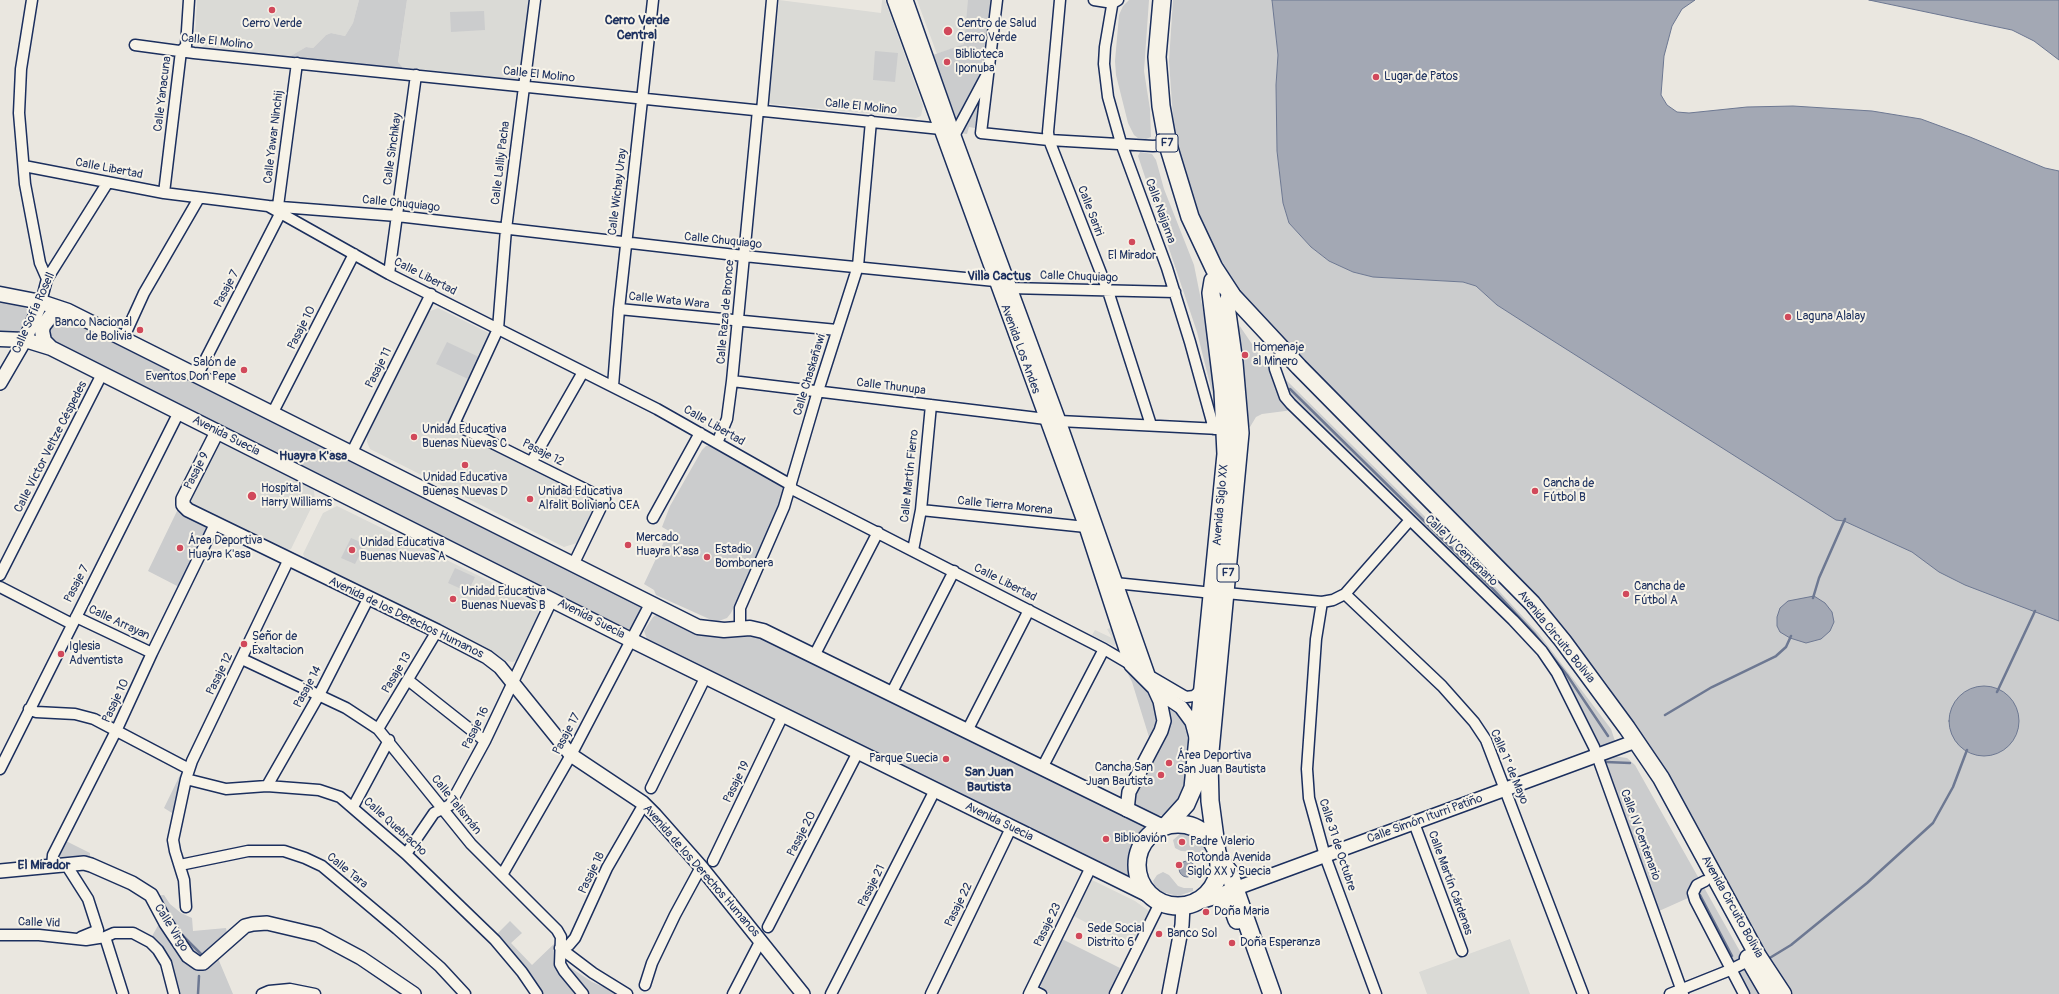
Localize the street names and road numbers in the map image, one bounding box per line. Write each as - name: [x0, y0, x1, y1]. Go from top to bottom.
- street label: Calle El Molino: [180, 31, 254, 53]
- street label: Calle Yanacuna: [151, 56, 175, 132]
- street label: Calle El Molino: [502, 64, 576, 86]
- street label: Calle Yawar Ninchij: [261, 90, 287, 184]
- street label: Calle El Molino: [824, 96, 898, 118]
- street label: Calle Sinchikay: [381, 112, 405, 186]
- street label: Calle Lalliy Pacha: [489, 120, 513, 206]
- road number: F7: [1156, 134, 1178, 152]
- street label: Calle Wichay Uray: [606, 148, 630, 236]
- street label: Calle Libertad: [74, 155, 144, 183]
- street label: Calle Naijama: [1142, 177, 1178, 245]
- street label: Calle Sariri: [1074, 184, 1106, 238]
- street label: Calle Chuquiago: [361, 193, 441, 215]
- street label: Calle Chuquiago: [683, 230, 763, 252]
- street label: Calle Libertad: [391, 255, 459, 299]
- street label: Calle Raza de Bronce: [714, 259, 738, 365]
- street label: Pasaje 7: [211, 268, 243, 310]
- street label: Calle Chuquiago: [1040, 268, 1118, 286]
- street label: Calle Sofía Rosell: [10, 270, 58, 356]
- street label: Calle Wata Wara: [628, 290, 710, 312]
- street label: Avenida Los Andes: [997, 302, 1043, 396]
- street label: Pasaje 10: [285, 304, 319, 352]
- street label: Calle Chaskañawi: [791, 332, 829, 418]
- street label: Pasaje 11: [363, 345, 395, 391]
- street label: Calle Thunupa: [856, 376, 926, 398]
- street label: Calle Víctor Veltze Céspedes: [12, 379, 90, 515]
- street label: Calle Libertad: [681, 403, 747, 449]
- street label: Avenida Suecia: [190, 413, 262, 459]
- street label: Calle Martín Fierro: [898, 429, 922, 523]
- street label: Pasaje 12: [520, 436, 566, 470]
- street label: Pasaje 9: [181, 450, 213, 492]
- street label: Avenida Siglo XX: [1210, 464, 1232, 546]
- street label: Calle Tierra Morena: [957, 494, 1053, 518]
- street label: Calle IV Centenario: [1422, 513, 1500, 589]
- street label: Calle Libertad: [971, 561, 1039, 605]
- street label: Pasaje 7: [61, 563, 93, 605]
- road number: F7: [1217, 564, 1239, 582]
- street label: Avenida de los Derechos Humanos: [326, 574, 486, 662]
- street label: Avenida Circuito Bolivia: [1514, 588, 1598, 686]
- street label: Avenida Suecia: [555, 596, 627, 642]
- street label: Calle Arrayan: [86, 602, 152, 644]
- street label: Pasaje 12: [204, 650, 236, 698]
- street label: Pasaje 13: [379, 650, 415, 696]
- street label: Pasaje 14: [291, 663, 325, 711]
- street label: Pasaje 10: [100, 677, 132, 725]
- street label: Pasaje 16: [460, 704, 492, 752]
- street label: Pasaje 17: [550, 711, 584, 757]
- street label: Calle 1° de Mayo: [1487, 727, 1531, 807]
- street label: Pasaje 19: [721, 759, 753, 805]
- street label: Calle Talismán: [428, 772, 484, 838]
- street label: Calle IV Centenario: [1617, 787, 1663, 883]
- street label: Calle Simón Iturri Patiño: [1365, 791, 1485, 847]
- street label: Calle Quebracho: [360, 795, 430, 859]
- street label: Calle 31 de Octubre: [1315, 797, 1359, 893]
- street label: Avenida Suecia: [963, 799, 1035, 845]
- street label: Avenida de los Derechos Humanos: [640, 802, 762, 940]
- street label: Pasaje 20: [784, 809, 820, 859]
- street label: Calle Martín Cárdenas: [1424, 829, 1476, 937]
- street label: Calle Tara: [324, 850, 370, 892]
- street label: Pasaje 18: [576, 850, 608, 896]
- street label: Avenida Circuito Bolivia: [1698, 853, 1766, 961]
- street label: Pasaje 21: [855, 863, 889, 909]
- street label: Pasaje 22: [942, 881, 976, 929]
- street label: Pasaje 23: [1031, 901, 1065, 949]
- street label: Calle Virgo: [151, 902, 191, 954]
- street label: Calle Vid: [18, 915, 60, 931]

